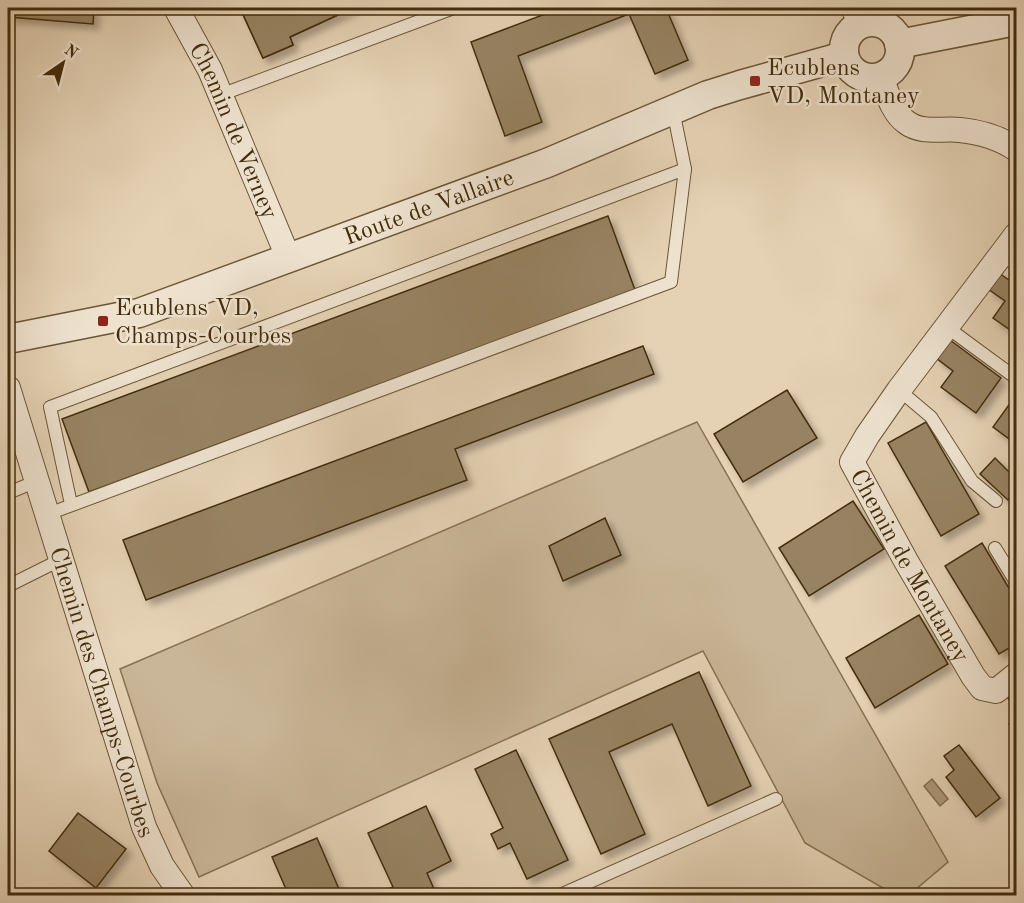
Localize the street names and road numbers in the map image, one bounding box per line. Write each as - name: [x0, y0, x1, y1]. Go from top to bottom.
- street label: Chemin de Verney: [184, 39, 281, 223]
- street label: Route de Vallaire: [341, 166, 517, 251]
- street label: Chemin de Montaney: [844, 466, 973, 668]
- street label: Chemin des Champs-Courbes: [44, 544, 157, 842]

